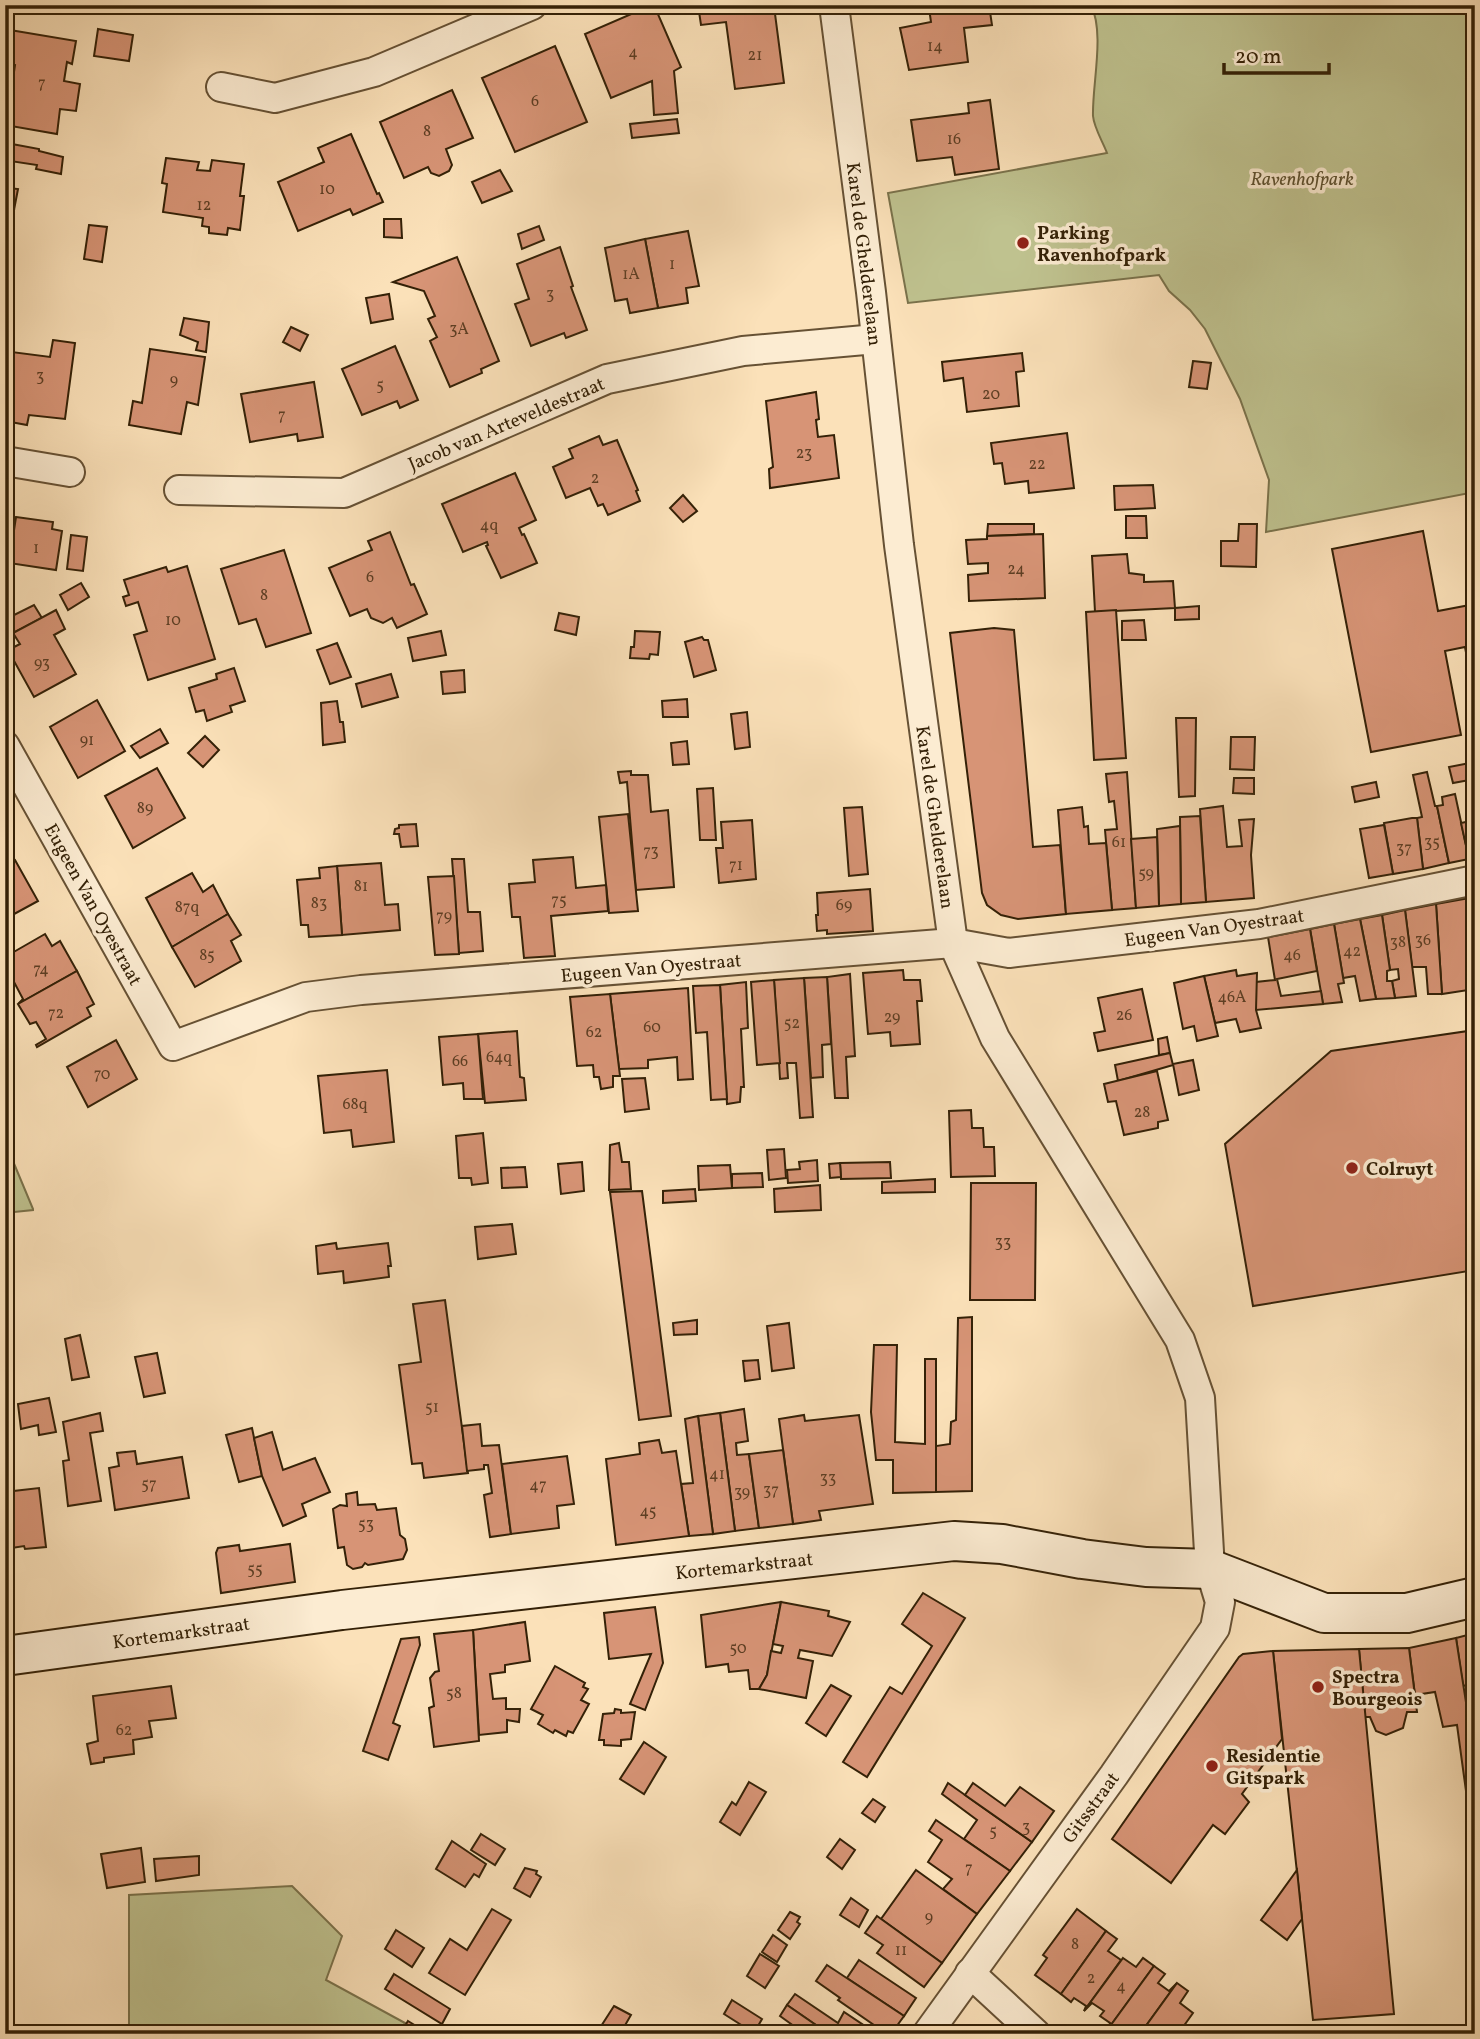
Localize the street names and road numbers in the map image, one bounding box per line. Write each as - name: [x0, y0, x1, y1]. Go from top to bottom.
- street label: Karel de Ghelderelaan: [839, 161, 887, 348]
- street label: Jacob van Arteveldestraat: [404, 371, 609, 478]
- street label: Karel de Ghelderelaan: [908, 724, 960, 911]
- street label: Eugeen Van Oyestraat: [37, 819, 148, 991]
- street label: Eugeen Van Oyestraat: [1123, 903, 1306, 954]
- street label: Eugeen Van Oyestraat: [560, 948, 743, 990]
- street label: Kortemarkstraat: [674, 1547, 815, 1587]
- street label: Kortemarkstraat: [111, 1611, 252, 1656]
- street label: Gitsstraat: [1057, 1767, 1127, 1849]

